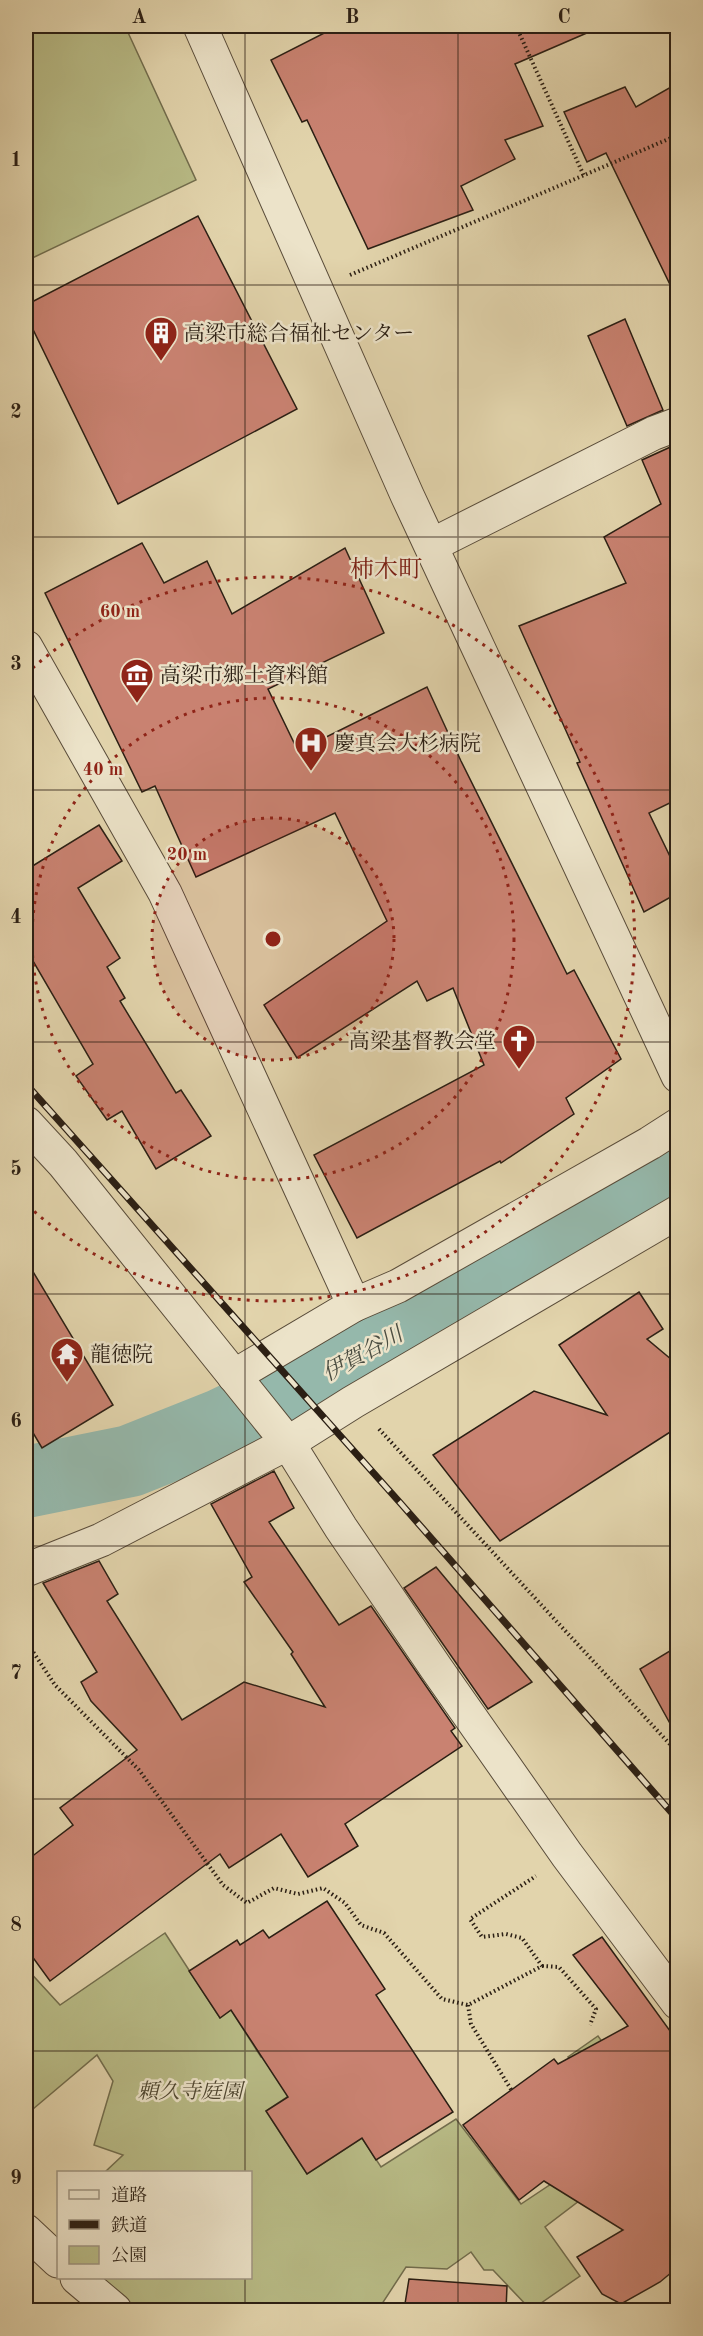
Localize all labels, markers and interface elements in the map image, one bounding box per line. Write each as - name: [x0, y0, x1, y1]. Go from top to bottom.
- text: A: [131, 8, 147, 28]
- text: B: [345, 8, 359, 28]
- text: C: [557, 8, 571, 28]
- text: 1: [10, 151, 22, 171]
- building icon: 高梁市総合福祉センター: [143, 315, 179, 362]
- place label: 高梁市総合福祉センター: [184, 322, 414, 345]
- text: 2: [10, 403, 22, 423]
- district label: 柿木町: [350, 556, 422, 583]
- text: 60 m: [100, 603, 140, 621]
- text: 3: [10, 655, 22, 675]
- museum icon: 高梁市郷土資料館: [119, 657, 155, 704]
- place label: 高梁市郷土資料館: [160, 664, 328, 687]
- hospital icon: 慶真会大杉病院: [293, 725, 329, 772]
- place label: 慶真会大杉病院: [334, 732, 481, 755]
- text: 40 m: [83, 761, 123, 779]
- text: 20 m: [167, 846, 207, 864]
- text: 4: [10, 908, 22, 928]
- centre of rings: [263, 929, 283, 949]
- church icon: 高梁基督教会堂: [501, 1023, 537, 1070]
- place label: 高梁基督教会堂: [349, 1030, 496, 1053]
- text: 5: [10, 1159, 22, 1180]
- water label: 伊賀谷川: [318, 1321, 409, 1386]
- temple icon: 龍徳院: [49, 1336, 85, 1383]
- place label: 龍徳院: [90, 1343, 153, 1366]
- text: 6: [10, 1412, 22, 1432]
- text: 7: [10, 1664, 22, 1684]
- text: 8: [10, 1916, 22, 1936]
- park label: 頼久寺庭園: [138, 2080, 245, 2103]
- text: 9: [10, 2169, 22, 2189]
- legend: [57, 2171, 252, 2279]
- text: 道路: [111, 2185, 147, 2205]
- text: 鉄道: [111, 2215, 147, 2235]
- text: 公園: [111, 2246, 147, 2265]

